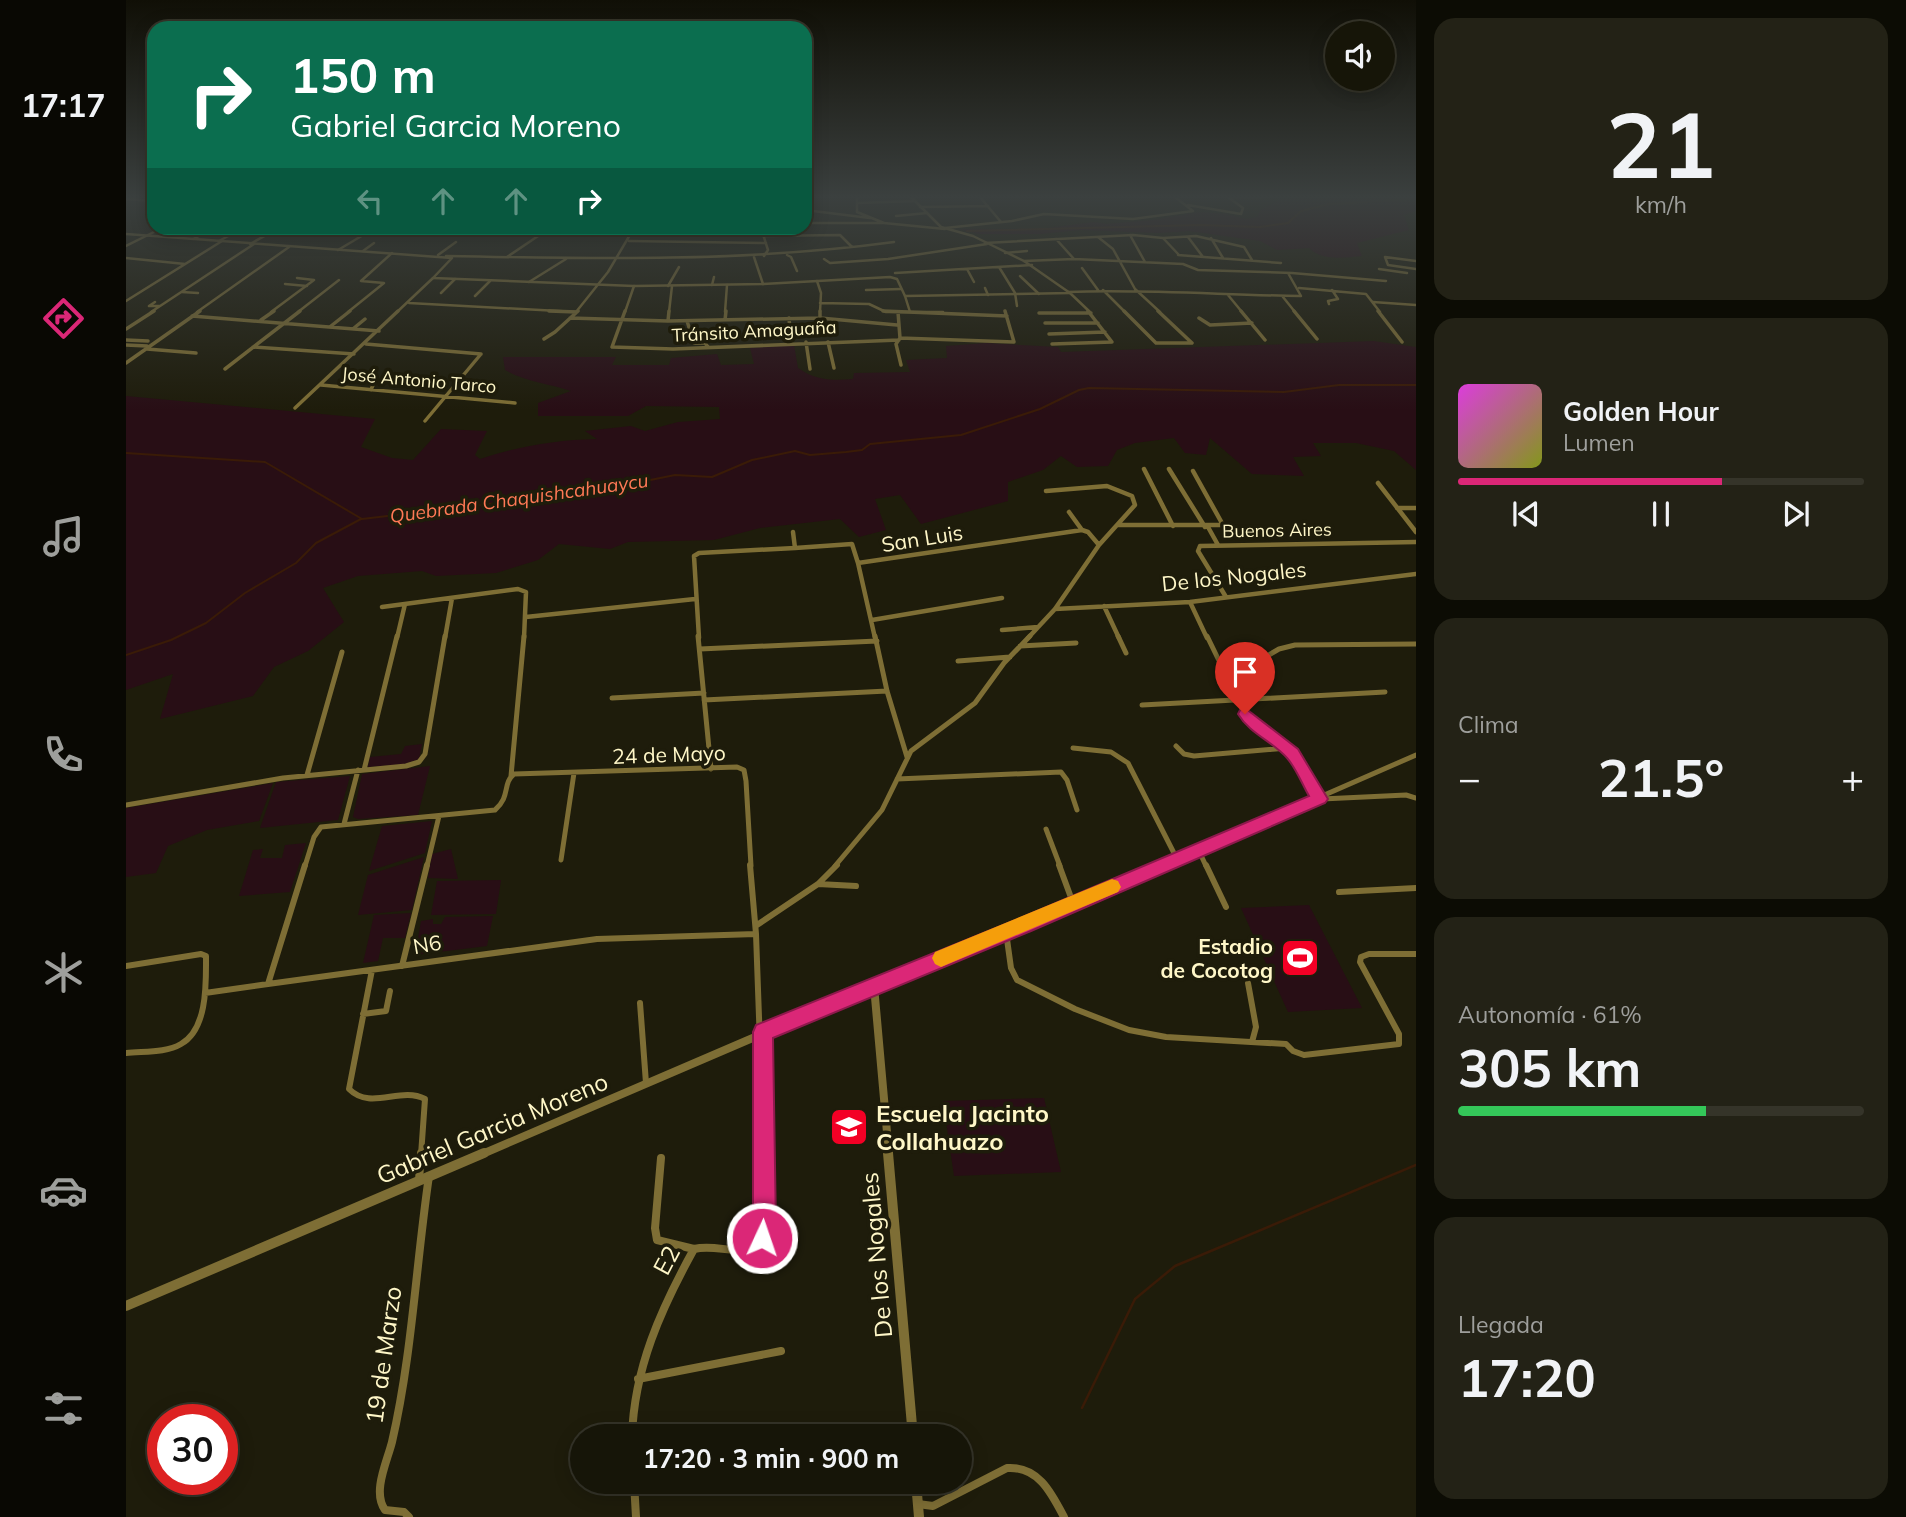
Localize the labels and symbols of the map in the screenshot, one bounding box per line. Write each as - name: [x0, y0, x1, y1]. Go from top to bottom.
- street label: Tránsito Amaguaña: [671, 315, 837, 347]
- street label: José Antonio Tarco: [341, 362, 497, 398]
- water label: Quebrada Chaquishcahuaycu: [388, 468, 650, 528]
- street label: Buenos Aires: [1222, 518, 1332, 542]
- street label: San Luis: [879, 519, 965, 557]
- street label: De los Nogales: [1160, 555, 1308, 597]
- pin: [1215, 642, 1275, 714]
- street label: 24 de Mayo: [612, 739, 726, 769]
- street label: N6: [411, 929, 443, 959]
- place label: Estadio de Cocotog: [1161, 933, 1273, 983]
- sports icon: Estadio de Cocotog: [1279, 937, 1321, 979]
- street label: Gabriel Garcia Moreno: [372, 1066, 612, 1190]
- place label: Escuela Jacinto Collahuazo: [876, 1098, 1049, 1156]
- school or university icon: Escuela Jacinto Collahuazo: [828, 1106, 870, 1148]
- street label: De los Nogales: [854, 1171, 898, 1339]
- position arrow: [725, 1201, 799, 1275]
- street label: E2: [646, 1240, 686, 1280]
- street label: 19 de Marzo: [359, 1284, 407, 1426]
- speed limit sign: 30: [147, 1404, 238, 1495]

